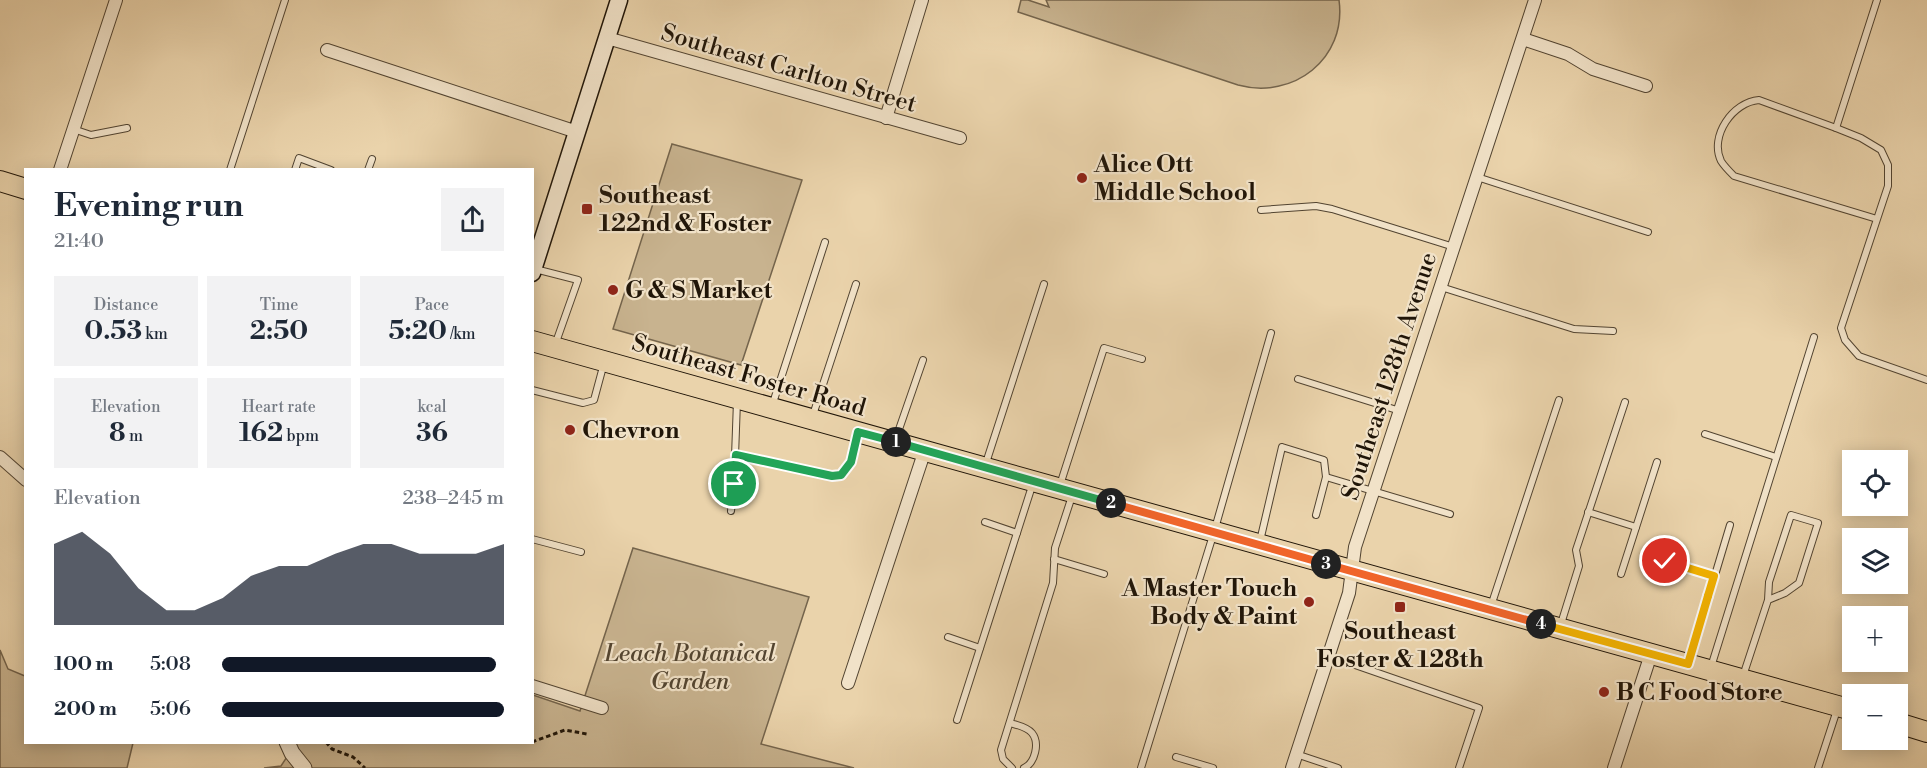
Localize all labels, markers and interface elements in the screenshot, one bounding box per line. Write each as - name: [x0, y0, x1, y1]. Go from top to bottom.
- street label: Southeast Carlton Street: [658, 18, 920, 120]
- place label: Alice Ott Middle School: [1093, 150, 1256, 208]
- marker: Alice Ott Middle School: [1075, 171, 1089, 185]
- place label: Southeast 122nd & Foster: [599, 181, 772, 239]
- text: Evening run: [54, 186, 243, 227]
- button: share: [441, 188, 504, 251]
- marker: Southeast 122nd & Foster: [580, 202, 594, 216]
- text: 21:40: [54, 229, 104, 254]
- street label: Southeast 128th Avenue: [1336, 249, 1444, 504]
- place label: G & S Market: [625, 276, 772, 306]
- marker: G & S Market: [606, 283, 620, 297]
- text: Distance: [94, 295, 158, 315]
- text: Time: [260, 295, 298, 315]
- text: Pace: [415, 295, 449, 315]
- text: 0.53: [84, 315, 142, 347]
- text: 2:50: [250, 315, 308, 347]
- text: 5:20: [388, 315, 447, 347]
- text: km: [142, 324, 168, 344]
- text: /km: [447, 324, 476, 344]
- street label: Southeast Foster Road: [628, 328, 870, 424]
- text: Elevation: [91, 397, 161, 417]
- text: Heart rate: [242, 397, 316, 417]
- text: kcal: [417, 397, 447, 417]
- place label: Chevron: [582, 416, 680, 446]
- text: 8: [109, 417, 126, 449]
- text: 162: [239, 417, 283, 449]
- text: 36: [416, 417, 448, 449]
- marker: Chevron: [563, 423, 577, 437]
- text: m: [126, 426, 143, 446]
- text: bpm: [283, 426, 319, 446]
- pin: 1: [881, 427, 911, 457]
- text: 1: [892, 432, 900, 452]
- map controls: [1842, 450, 1908, 750]
- button: locate: [1842, 450, 1908, 516]
- pin: [708, 458, 759, 509]
- icon: arrive: [717, 467, 750, 500]
- text: Elevation: [54, 486, 141, 511]
- text: 238–245 m: [402, 486, 504, 511]
- pin: 2: [1096, 488, 1126, 518]
- text: 2: [1106, 493, 1116, 513]
- button: layers: [1842, 528, 1908, 594]
- pin: [1639, 535, 1690, 586]
- icon: check: [1648, 544, 1681, 577]
- pin: 3: [1311, 549, 1341, 579]
- text: 3: [1321, 554, 1331, 574]
- place label: A Master Touch Body & Paint: [1121, 574, 1297, 632]
- marker: A Master Touch Body & Paint: [1302, 595, 1316, 609]
- marker: Southeast Foster & 128th: [1393, 600, 1407, 614]
- button: +: [1842, 606, 1908, 672]
- pin: 4: [1526, 609, 1556, 639]
- text: 4: [1536, 614, 1546, 634]
- place label: Southeast Foster & 128th: [1316, 617, 1484, 675]
- park label: Leach Botanical Garden: [604, 639, 776, 697]
- text: 100 m: [54, 652, 113, 677]
- text: 5:08: [150, 652, 191, 677]
- place label: B C Food Store: [1616, 678, 1783, 708]
- button: −: [1842, 684, 1908, 750]
- marker: B C Food Store: [1597, 685, 1611, 699]
- text: 200 m: [54, 697, 117, 722]
- text: 5:06: [150, 697, 191, 722]

